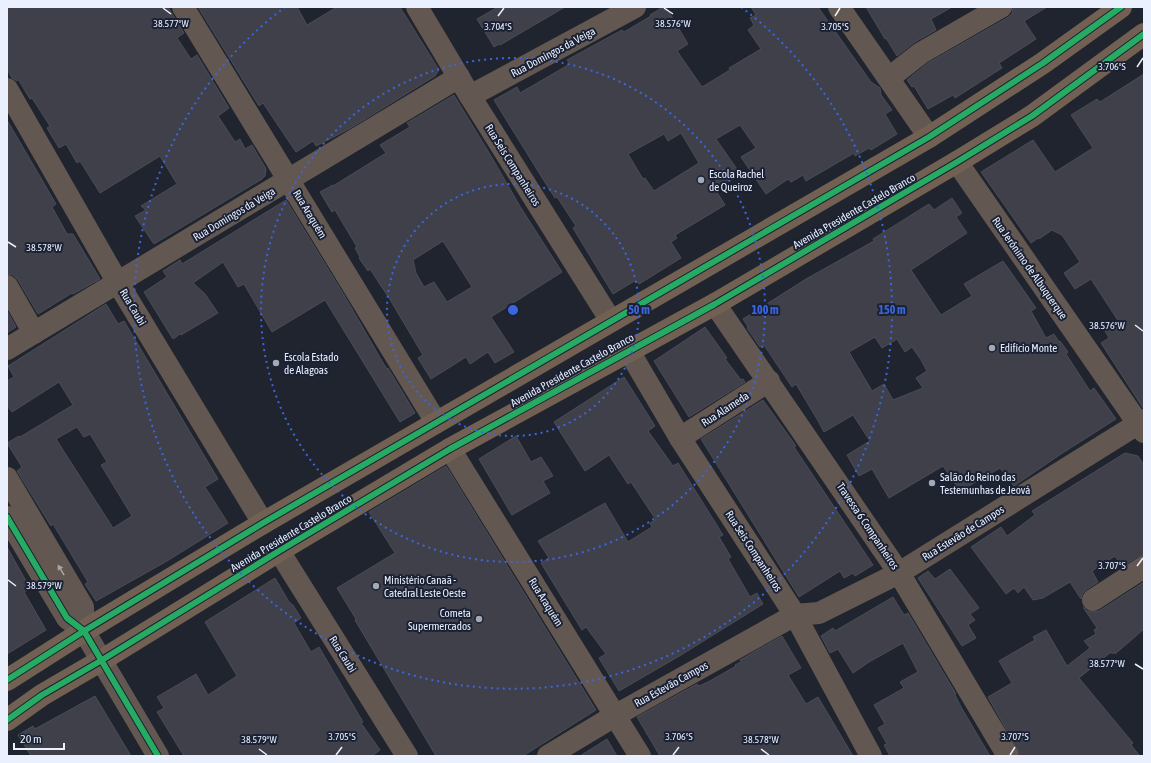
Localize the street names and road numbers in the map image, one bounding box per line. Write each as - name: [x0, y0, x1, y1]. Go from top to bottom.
- street label: Rua Domingos da Veiga: [509, 25, 597, 79]
- street label: Rua Seis Companheiros: [483, 122, 543, 208]
- street label: Avenida Presidente Castelo Branco: [791, 171, 917, 251]
- street label: Rua Domingos da Veiga: [191, 185, 277, 243]
- street label: Rua Araquém: [291, 188, 329, 240]
- street label: Rua Jerônimo de Albuquerque: [990, 215, 1070, 321]
- street label: Rua Caubi: [117, 287, 149, 327]
- street label: Avenida Presidente Castelo Branco: [508, 331, 636, 409]
- street label: Rua Alameda: [699, 389, 751, 429]
- street label: Travessa 6 Companheiros: [835, 481, 901, 572]
- street label: Avenida Presidente Castelo Branco: [228, 492, 354, 574]
- street label: Rua Estevão de Campos: [920, 503, 1006, 563]
- street label: Rua Seis Companheiros: [723, 508, 785, 594]
- street label: Rua Araquém: [526, 576, 566, 628]
- street label: Rua Caubi: [327, 634, 359, 674]
- street label: Rua Estevão Campos: [632, 659, 710, 709]

